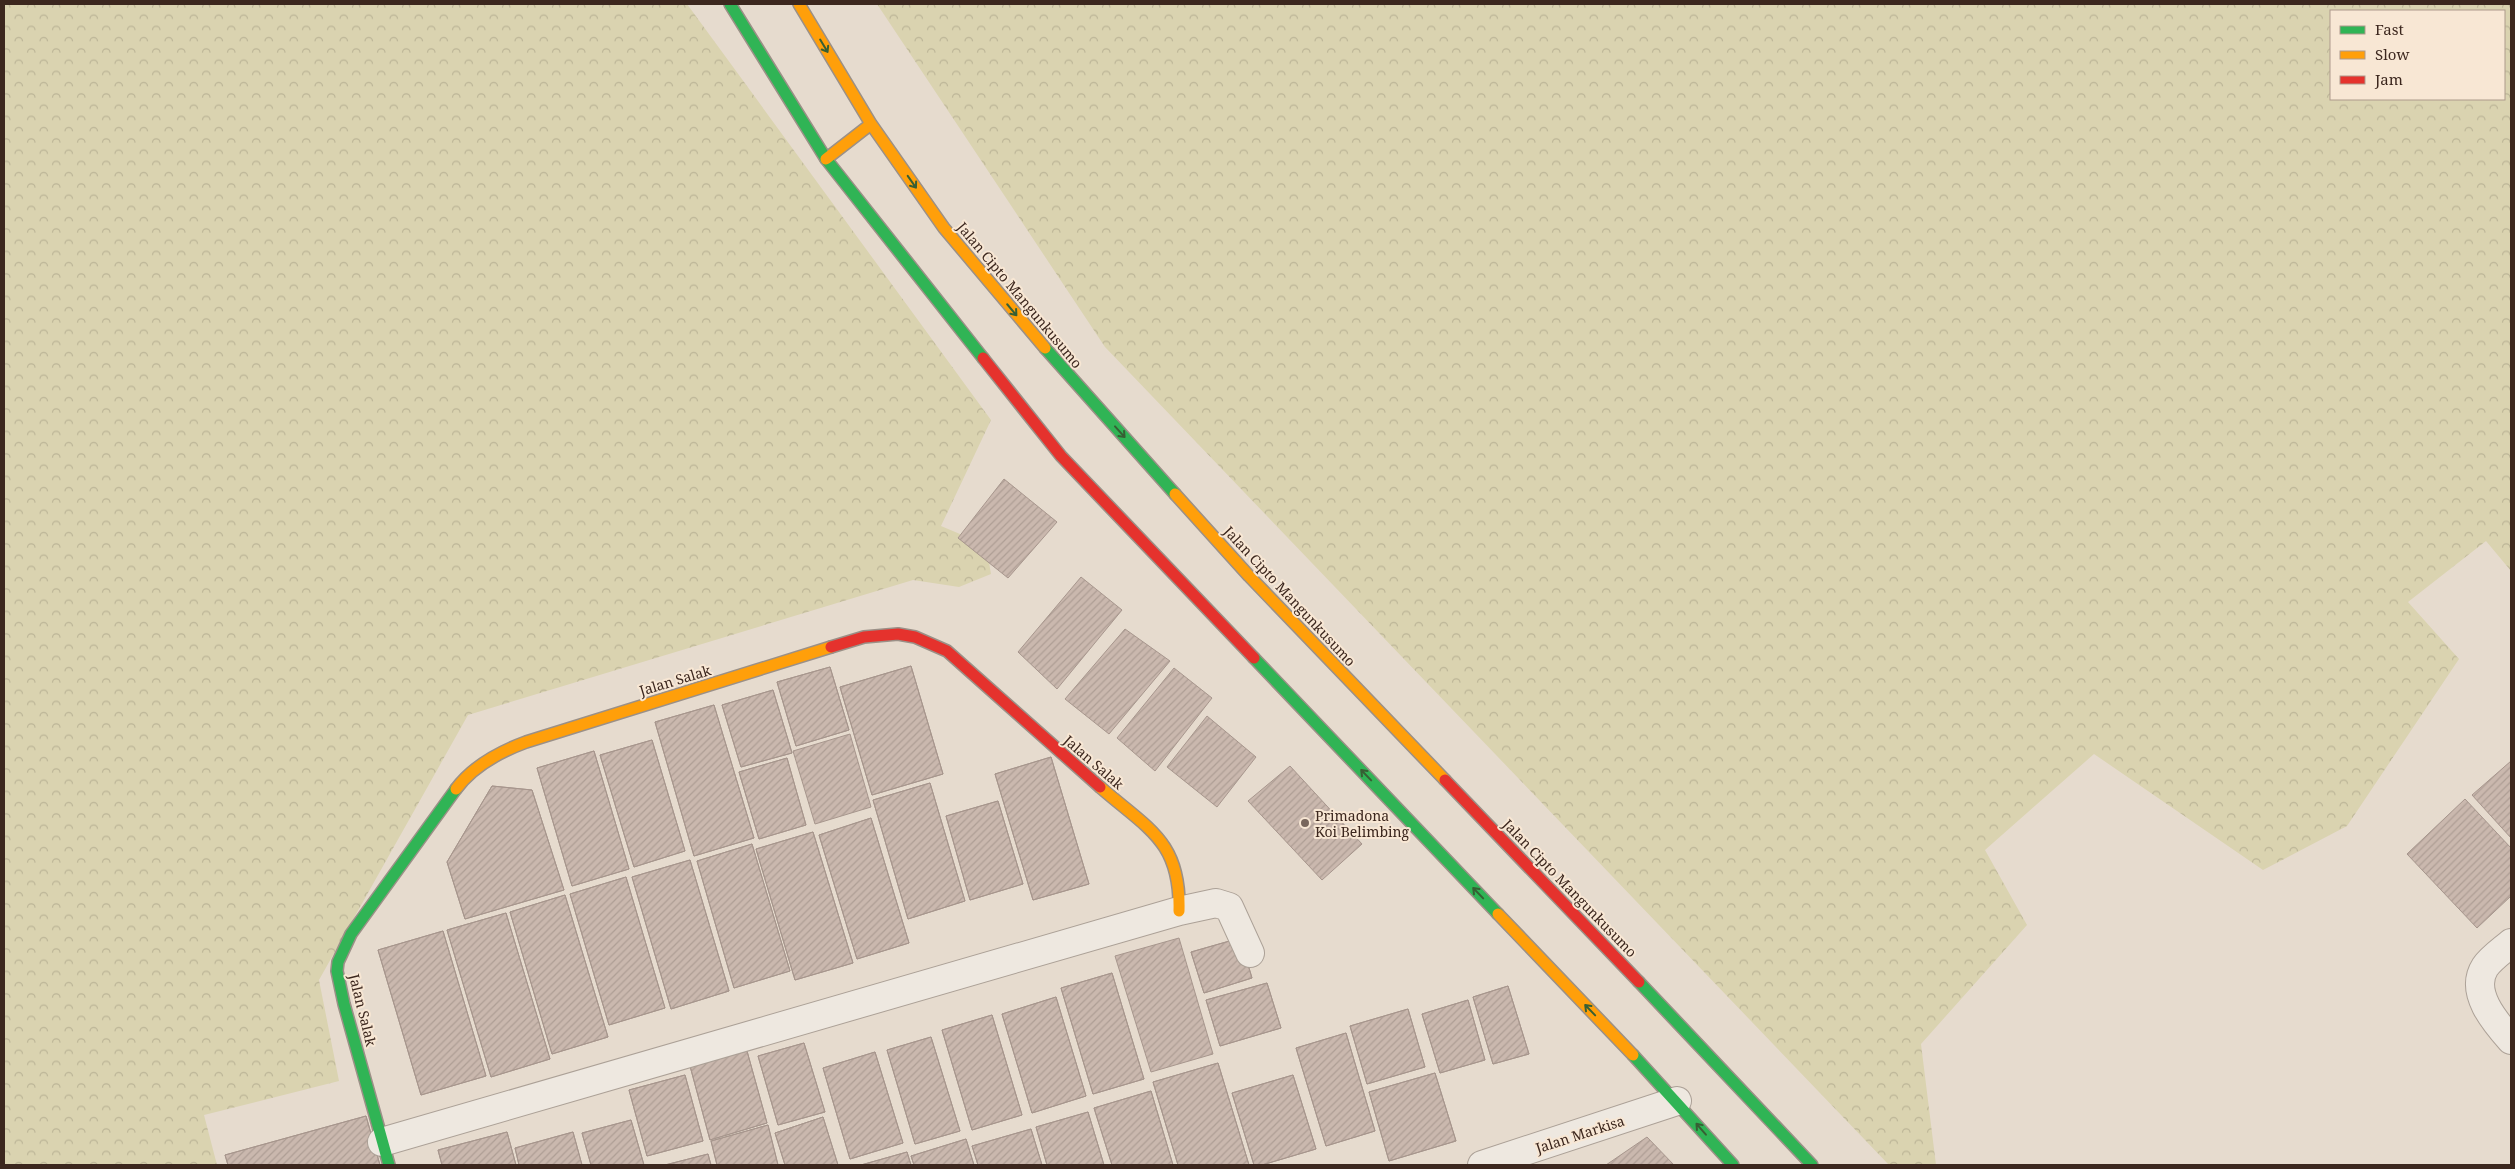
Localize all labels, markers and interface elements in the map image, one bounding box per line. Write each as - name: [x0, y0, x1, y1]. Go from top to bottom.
- legend: [2330, 10, 2505, 100]
- text: Fast: [2375, 19, 2404, 39]
- one-way arrow: [820, 38, 830, 52]
- text: Slow: [2375, 44, 2409, 64]
- text: Jam: [2374, 69, 2403, 89]
- one-way arrow: [907, 175, 917, 189]
- street label: Jalan Cipto Mangunkusumo: [953, 217, 1087, 372]
- one-way arrow: [1006, 303, 1017, 316]
- one-way arrow: [1114, 425, 1126, 438]
- street label: Jalan Cipto Mangunkusumo: [1219, 521, 1360, 670]
- street label: Jalan Salak: [636, 660, 714, 700]
- street label: Jalan Salak: [1059, 730, 1129, 794]
- one-way arrow: [1359, 769, 1372, 781]
- place label: Primadona Koi Belimbing: [1315, 806, 1410, 841]
- street label: Jalan Cipto Mangunkusumo: [1498, 814, 1641, 961]
- marker: Primadona Koi Belimbing: [1299, 817, 1311, 829]
- one-way arrow: [1472, 886, 1484, 899]
- street label: Jalan Salak: [345, 971, 381, 1049]
- one-way arrow: [1584, 1004, 1596, 1016]
- street label: Jalan Markisa: [1532, 1111, 1627, 1158]
- one-way arrow: [1695, 1122, 1707, 1135]

